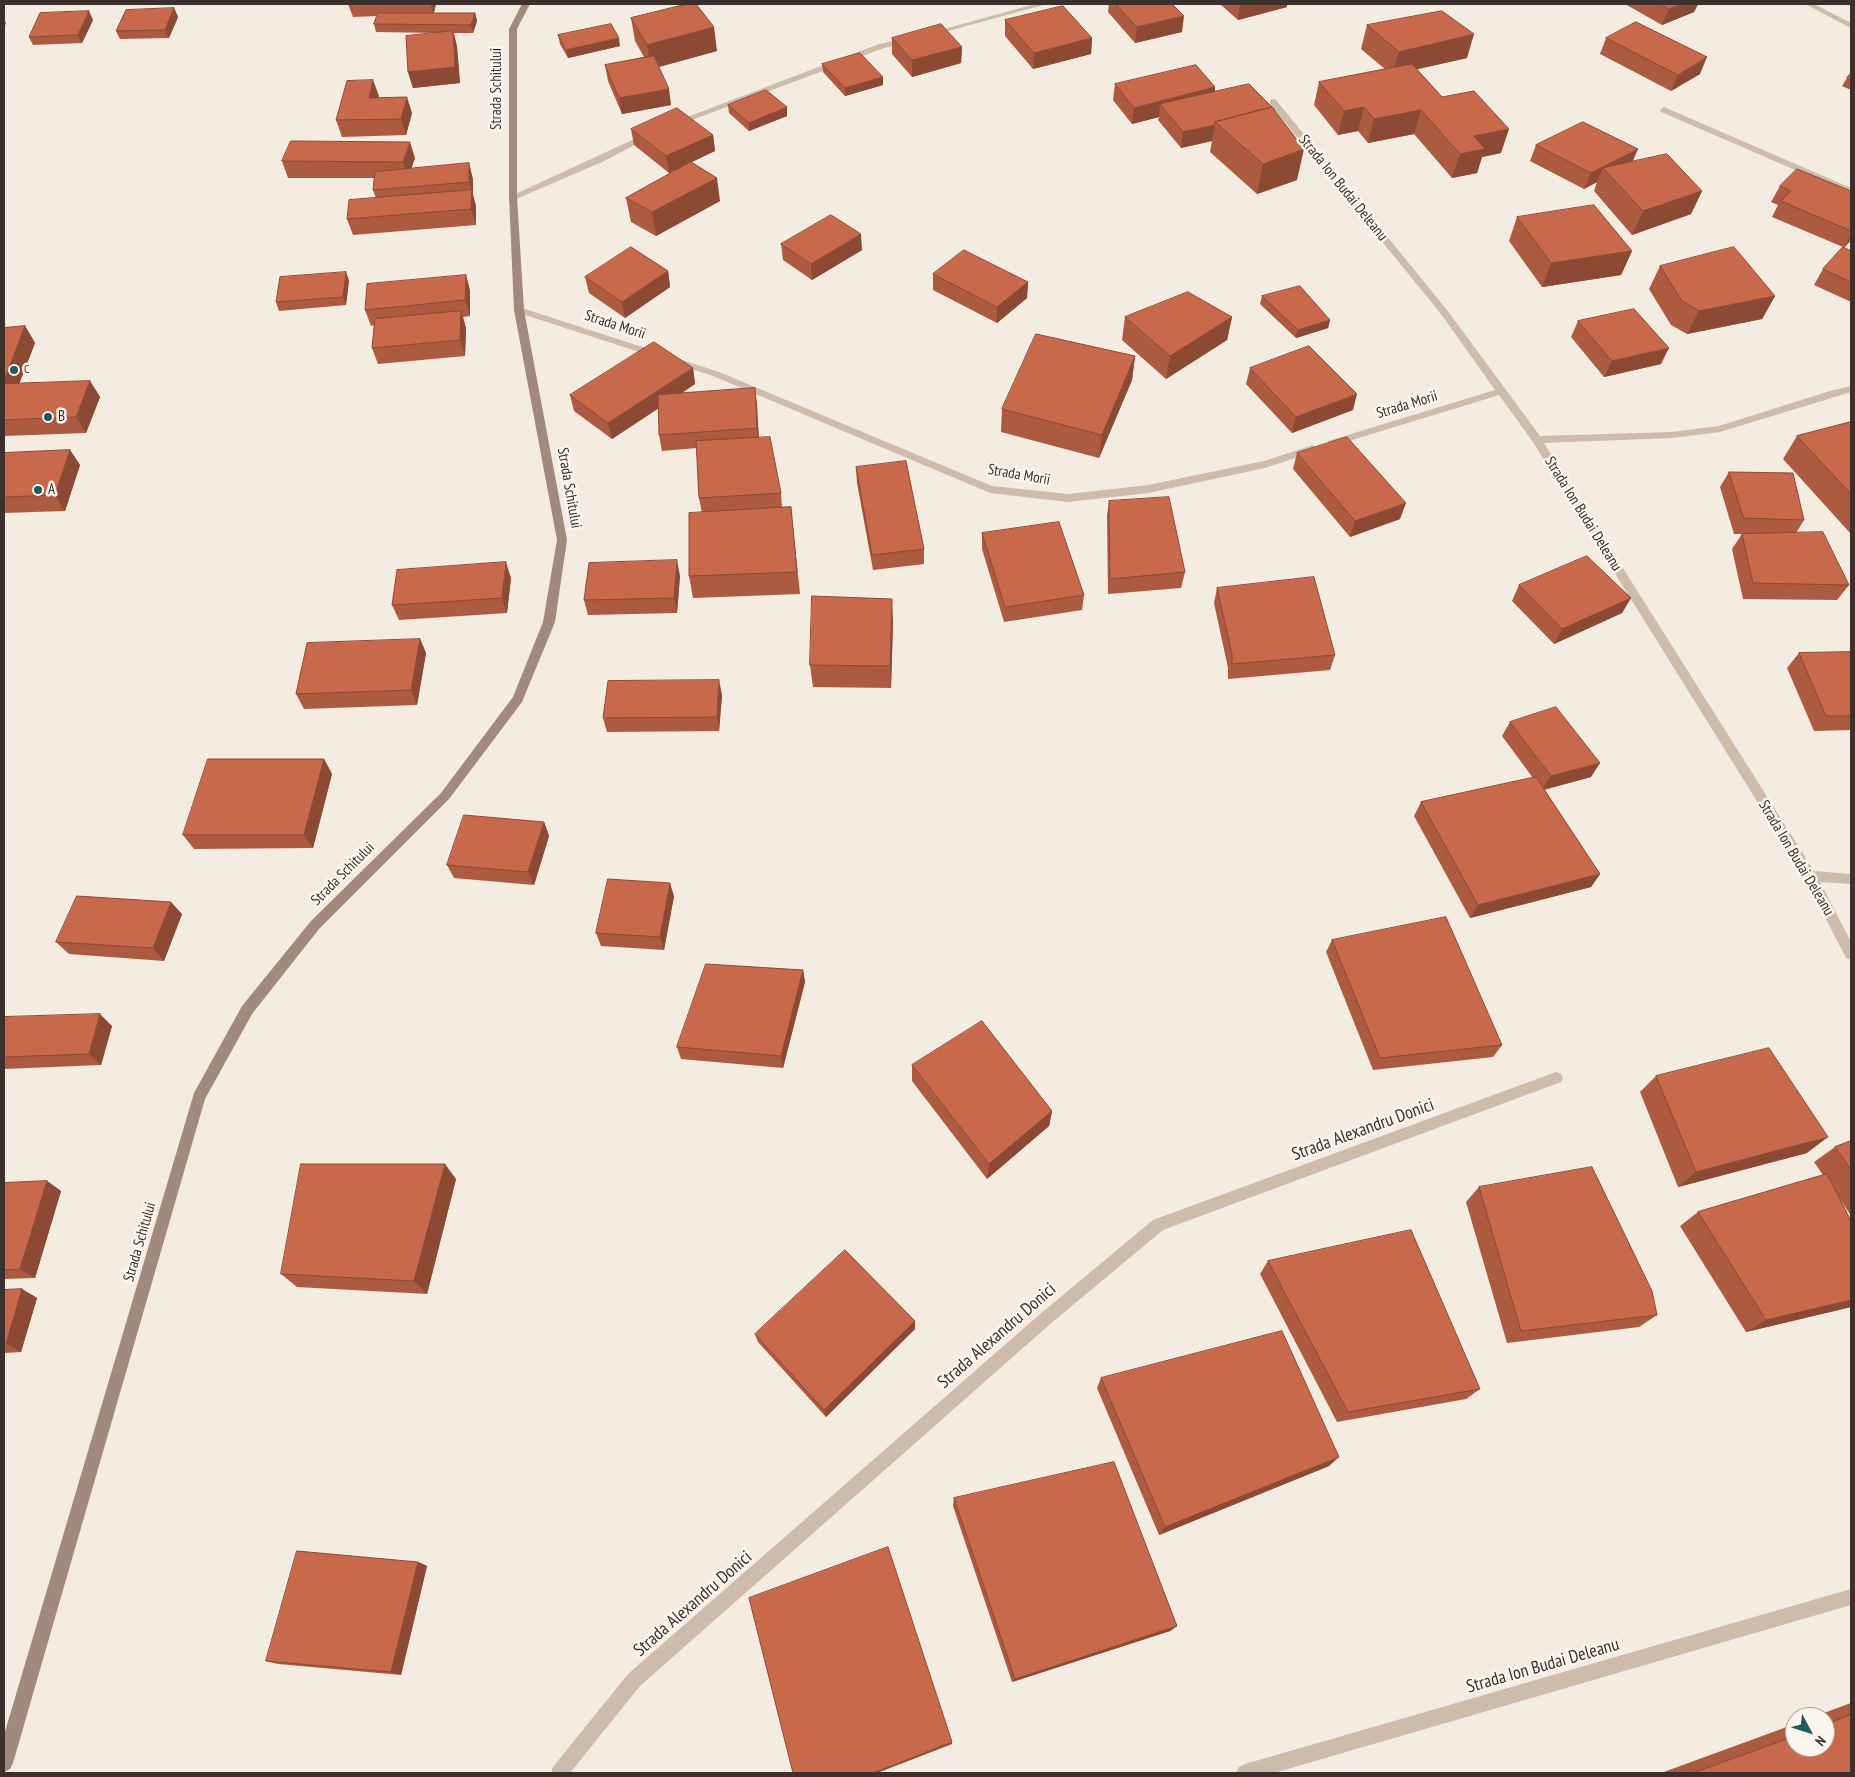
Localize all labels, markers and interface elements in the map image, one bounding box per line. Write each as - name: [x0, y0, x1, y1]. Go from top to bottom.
- street label: Strada Schitului: [488, 48, 506, 130]
- street label: Strada Ion Budai Deleanu: [1295, 131, 1391, 245]
- street label: Strada Morii: [582, 307, 648, 343]
- place label: C: [24, 363, 29, 377]
- marker: C: [8, 364, 20, 376]
- street label: Strada Morii: [1374, 387, 1440, 423]
- place label: B: [58, 408, 65, 426]
- marker: B: [42, 411, 54, 423]
- street label: Strada Schitului: [553, 446, 585, 530]
- street label: Strada Ion Budai Deleanu: [1541, 454, 1625, 574]
- street label: Strada Morii: [986, 461, 1052, 489]
- place label: A: [48, 481, 55, 499]
- marker: A: [32, 484, 44, 496]
- street label: Strada Ion Budai Deleanu: [1754, 797, 1838, 919]
- street label: Strada Schitului: [308, 839, 378, 909]
- street label: Strada Alexandru Donici: [1289, 1094, 1437, 1166]
- street label: Strada Schitului: [120, 1200, 160, 1284]
- street label: Strada Alexandru Donici: [933, 1279, 1061, 1393]
- street label: Strada Alexandru Donici: [629, 1547, 757, 1661]
- street label: Strada Ion Budai Deleanu: [1464, 1634, 1622, 1698]
- north arrow: [1785, 1707, 1835, 1757]
- text: N: [1811, 1732, 1830, 1750]

